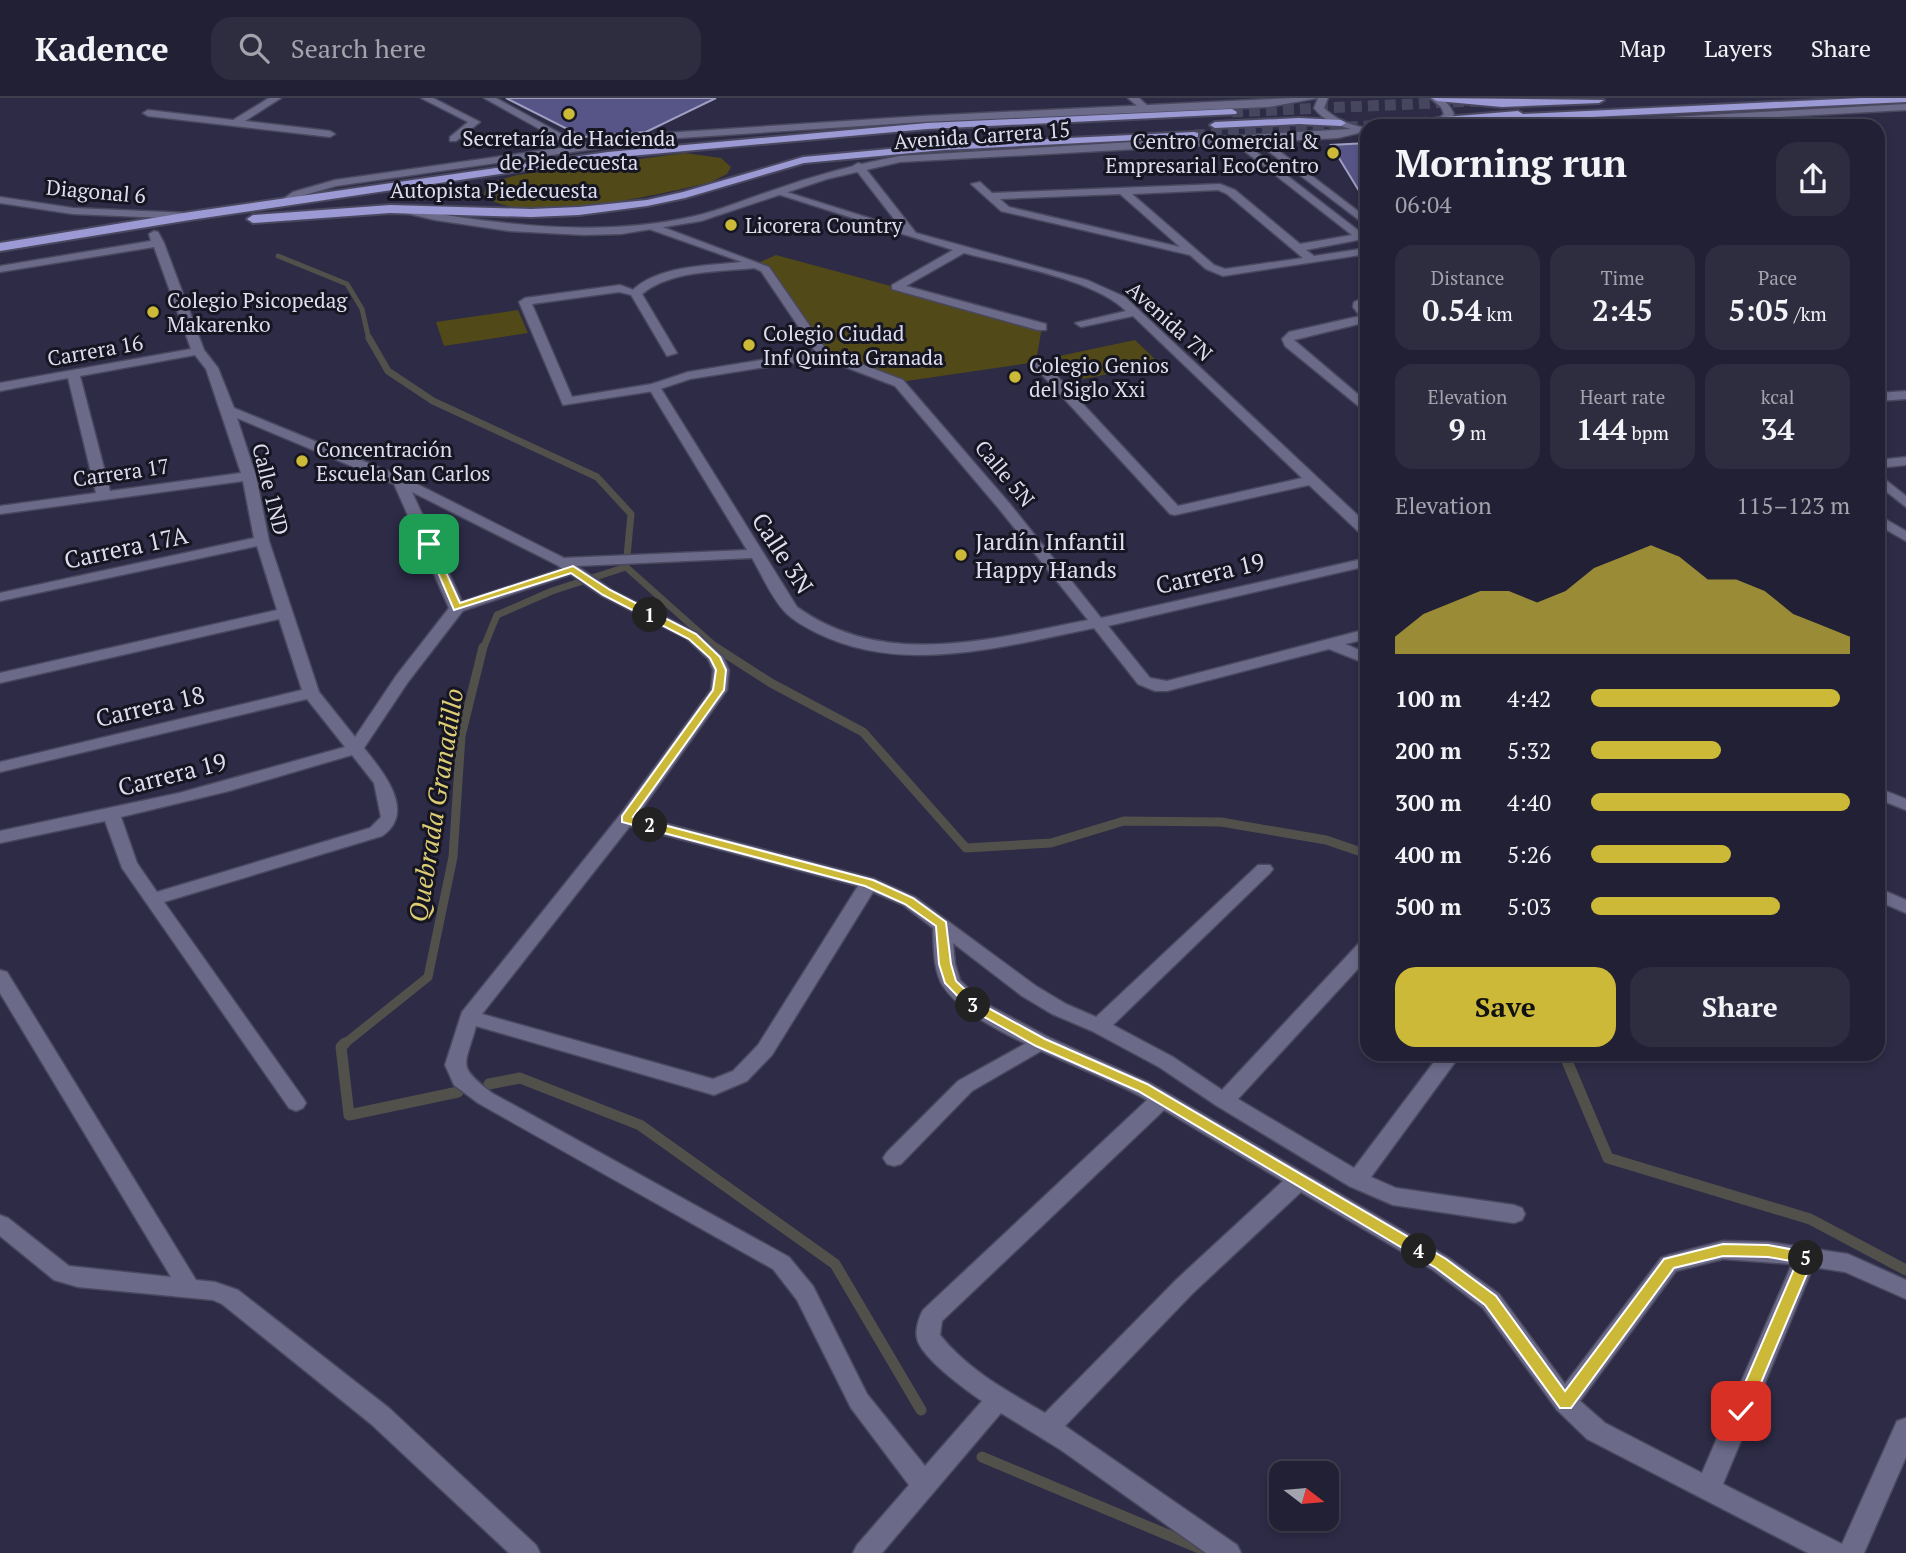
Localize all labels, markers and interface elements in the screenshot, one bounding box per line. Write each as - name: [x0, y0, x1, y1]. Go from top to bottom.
- search box: [211, 17, 701, 80]
- text: Kadence: [35, 27, 169, 70]
- icon: search: [235, 29, 273, 67]
- text: Search here: [291, 31, 426, 65]
- text: Map: [1619, 32, 1666, 64]
- text: Layers: [1704, 32, 1773, 64]
- text: Share: [1811, 32, 1871, 64]
- marker: Secretaría de Hacienda de Piedecuesta: [561, 106, 577, 122]
- street label: Avenida Carrera 15: [893, 115, 1071, 155]
- place label: Secretaría de Hacienda de Piedecuesta: [462, 124, 676, 176]
- place label: Centro Comercial & Empresarial EcoCentro: [1105, 127, 1319, 179]
- text: Morning run: [1395, 138, 1627, 188]
- button: share: [1776, 142, 1850, 216]
- marker: Centro Comercial & Empresarial EcoCentro: [1325, 145, 1341, 161]
- street label: Diagonal 6: [45, 173, 147, 209]
- street label: Autopista Piedecuesta: [390, 176, 598, 204]
- text: 06:04: [1395, 189, 1452, 220]
- place label: Licorera Country: [745, 211, 903, 239]
- marker: Licorera Country: [723, 217, 739, 233]
- text: Distance: [1431, 265, 1504, 290]
- text: Time: [1601, 265, 1644, 290]
- text: Pace: [1758, 265, 1797, 290]
- street label: Avenida 7N: [1121, 275, 1219, 367]
- place label: Colegio Psicopedag Makarenko: [167, 286, 348, 338]
- text: 0.54: [1422, 290, 1482, 330]
- text: 2:45: [1592, 290, 1653, 330]
- text: 5:05: [1728, 290, 1789, 330]
- text: km: [1482, 301, 1513, 326]
- text: /km: [1789, 301, 1827, 326]
- marker: Colegio Psicopedag Makarenko: [145, 304, 161, 320]
- place label: Colegio Ciudad Inf Quinta Granada: [763, 319, 944, 371]
- street label: Carrera 16: [45, 328, 145, 372]
- marker: Colegio Ciudad Inf Quinta Granada: [741, 337, 757, 353]
- place label: Colegio Genios del Siglo Xxi: [1029, 351, 1169, 403]
- marker: Colegio Genios del Siglo Xxi: [1007, 369, 1023, 385]
- text: Elevation: [1428, 384, 1507, 409]
- text: Heart rate: [1580, 384, 1665, 409]
- text: kcal: [1761, 384, 1794, 409]
- text: 9: [1449, 409, 1465, 449]
- text: 144: [1576, 409, 1627, 449]
- text: 34: [1761, 409, 1794, 449]
- text: m: [1465, 420, 1486, 445]
- text: bpm: [1627, 420, 1669, 445]
- street label: Calle 5N: [969, 434, 1041, 512]
- place label: Concentración Escuela San Carlos: [316, 435, 490, 487]
- street label: Calle 1ND: [246, 440, 296, 538]
- street label: Carrera 17: [71, 451, 171, 493]
- marker: Concentración Escuela San Carlos: [294, 453, 310, 469]
- text: Elevation: [1395, 490, 1492, 521]
- text: 115–123 m: [1737, 490, 1850, 521]
- street label: Calle 3N: [745, 506, 821, 600]
- pin: [399, 514, 459, 574]
- street label: Carrera 17A: [61, 518, 191, 576]
- icon: arrive: [410, 525, 448, 563]
- place label: Jardín Infantil Happy Hands: [975, 525, 1126, 585]
- street label: Carrera 19: [1152, 545, 1268, 601]
- marker: Jardín Infantil Happy Hands: [953, 547, 969, 563]
- pin: 1: [632, 598, 668, 632]
- text: 1: [644, 602, 655, 627]
- street label: Carrera 18: [92, 678, 208, 734]
- text: 100 m: [1395, 683, 1461, 714]
- text: 4:42: [1507, 683, 1551, 714]
- water label: Quebrada Granadillo: [400, 686, 470, 924]
- text: 200 m: [1395, 735, 1461, 766]
- text: 5:32: [1507, 735, 1551, 766]
- street label: Carrera 19: [114, 745, 230, 803]
- text: 300 m: [1395, 787, 1461, 818]
- text: 4:40: [1507, 787, 1551, 818]
- pin: 2: [632, 808, 668, 842]
- text: 2: [644, 812, 655, 837]
- text: 400 m: [1395, 839, 1461, 870]
- text: 5:26: [1507, 839, 1551, 870]
- text: 500 m: [1395, 891, 1461, 922]
- text: 5:03: [1507, 891, 1551, 922]
- button: Save: [1395, 967, 1616, 1047]
- button: Share: [1630, 967, 1850, 1047]
- pin: 3: [956, 988, 990, 1023]
- text: 3: [967, 992, 978, 1017]
- pin: 4: [1402, 1234, 1436, 1268]
- text: 4: [1413, 1238, 1424, 1263]
- pin: 5: [1788, 1240, 1824, 1276]
- text: 5: [1800, 1245, 1811, 1270]
- pin: [1711, 1381, 1771, 1441]
- icon: check: [1722, 1392, 1760, 1430]
- north arrow: [1269, 1461, 1339, 1531]
- map controls: [1269, 1461, 1339, 1531]

